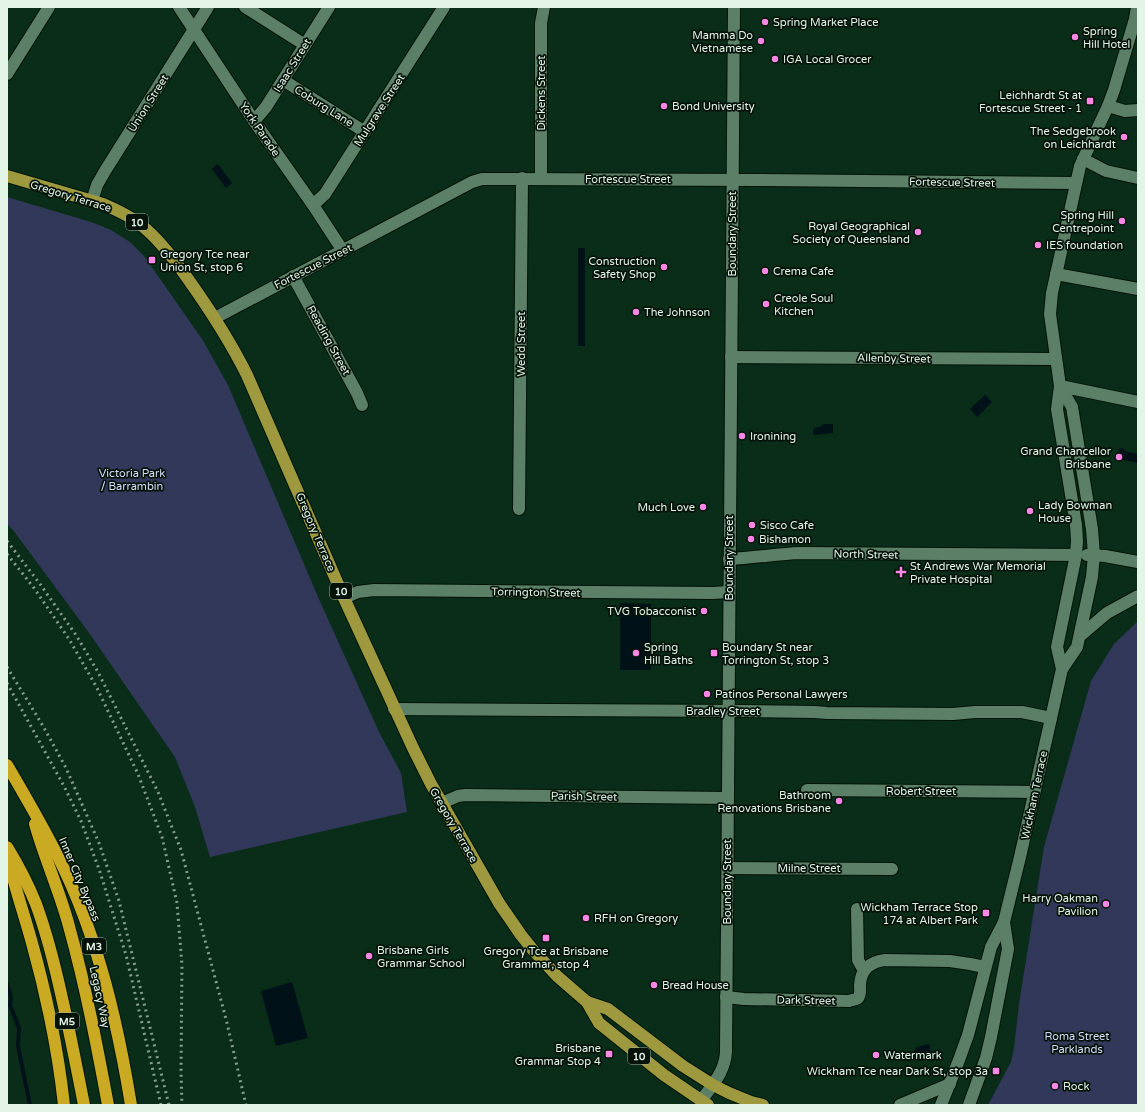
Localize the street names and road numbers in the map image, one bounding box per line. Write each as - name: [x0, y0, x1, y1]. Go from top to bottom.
- street label: Isaac Street: [271, 36, 314, 95]
- street label: Dickens Street: [535, 55, 548, 131]
- street label: Union Street: [126, 72, 171, 134]
- street label: Mulgrave Street: [351, 72, 408, 149]
- street label: Coburg Lane: [292, 83, 356, 130]
- street label: York Parade: [237, 100, 283, 159]
- street label: Fortescue Street: [585, 173, 671, 186]
- street label: Fortescue Street: [909, 175, 995, 190]
- street label: Gregory Terrace: [29, 178, 113, 215]
- street label: Boundary Street: [726, 191, 739, 277]
- road number: 10: [126, 214, 148, 230]
- street label: Fortescue Street: [272, 241, 354, 292]
- street label: Reading Street: [304, 303, 353, 377]
- street label: Wedd Street: [515, 311, 528, 377]
- street label: Allenby Street: [857, 351, 931, 366]
- street label: Gregory Terrace: [293, 491, 338, 573]
- street label: Boundary Street: [723, 515, 736, 601]
- street label: North Street: [833, 547, 898, 562]
- road number: 10: [330, 583, 352, 599]
- street label: Torrington Street: [491, 585, 581, 600]
- street label: Bradley Street: [686, 705, 760, 718]
- street label: Wickham Terrace: [1019, 750, 1050, 841]
- street label: Robert Street: [886, 785, 956, 798]
- street label: Gregory Terrace: [427, 786, 480, 865]
- street label: Parish Street: [551, 789, 617, 804]
- street label: Inner City Bypass: [56, 835, 103, 923]
- street label: Boundary Street: [721, 839, 734, 925]
- street label: Milne Street: [777, 862, 841, 875]
- road number: M3: [82, 938, 106, 954]
- street label: Legacy Way: [87, 965, 112, 1029]
- street label: Dark Street: [776, 993, 836, 1008]
- road number: M5: [55, 1013, 79, 1029]
- road number: 10: [628, 1048, 650, 1064]

